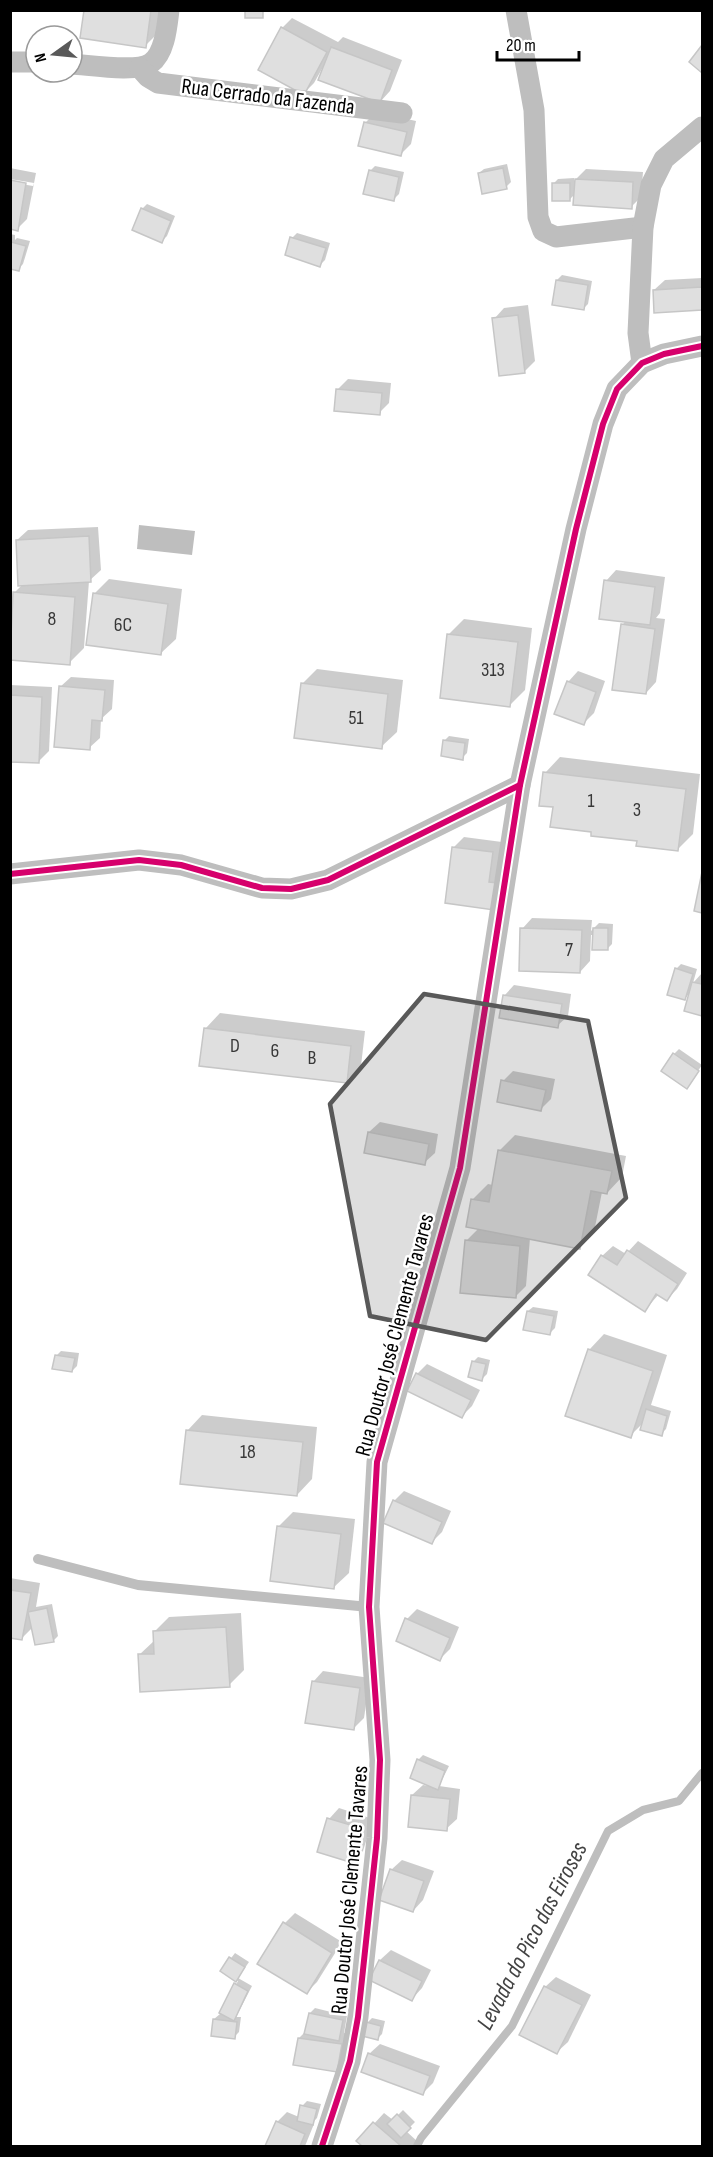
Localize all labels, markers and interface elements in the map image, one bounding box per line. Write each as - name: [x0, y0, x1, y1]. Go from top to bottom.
- north arrow: [24, 24, 84, 84]
- scale bar: [497, 24, 580, 62]
- text: 20 m: [506, 35, 536, 56]
- text: N: [31, 51, 51, 64]
- street label: Rua Cerrado da Fazenda: [180, 73, 356, 121]
- house number: 8: [48, 607, 56, 631]
- house number: 6C: [114, 613, 132, 637]
- house number: 313: [481, 658, 505, 682]
- house number: 51: [348, 706, 364, 730]
- house number: 1: [588, 789, 595, 813]
- house number: 3: [633, 798, 641, 822]
- house number: 7: [565, 938, 573, 962]
- house number: D: [230, 1034, 240, 1058]
- house number: 6: [271, 1039, 279, 1063]
- house number: B: [308, 1046, 317, 1070]
- street label: Rua Doutor José Clemente Tavares: [350, 1211, 440, 1459]
- house number: 18: [240, 1440, 256, 1464]
- street label: Rua Doutor José Clemente Tavares: [326, 1764, 374, 2016]
- water label: Levada do Pico das Eiroses: [470, 1837, 594, 2035]

